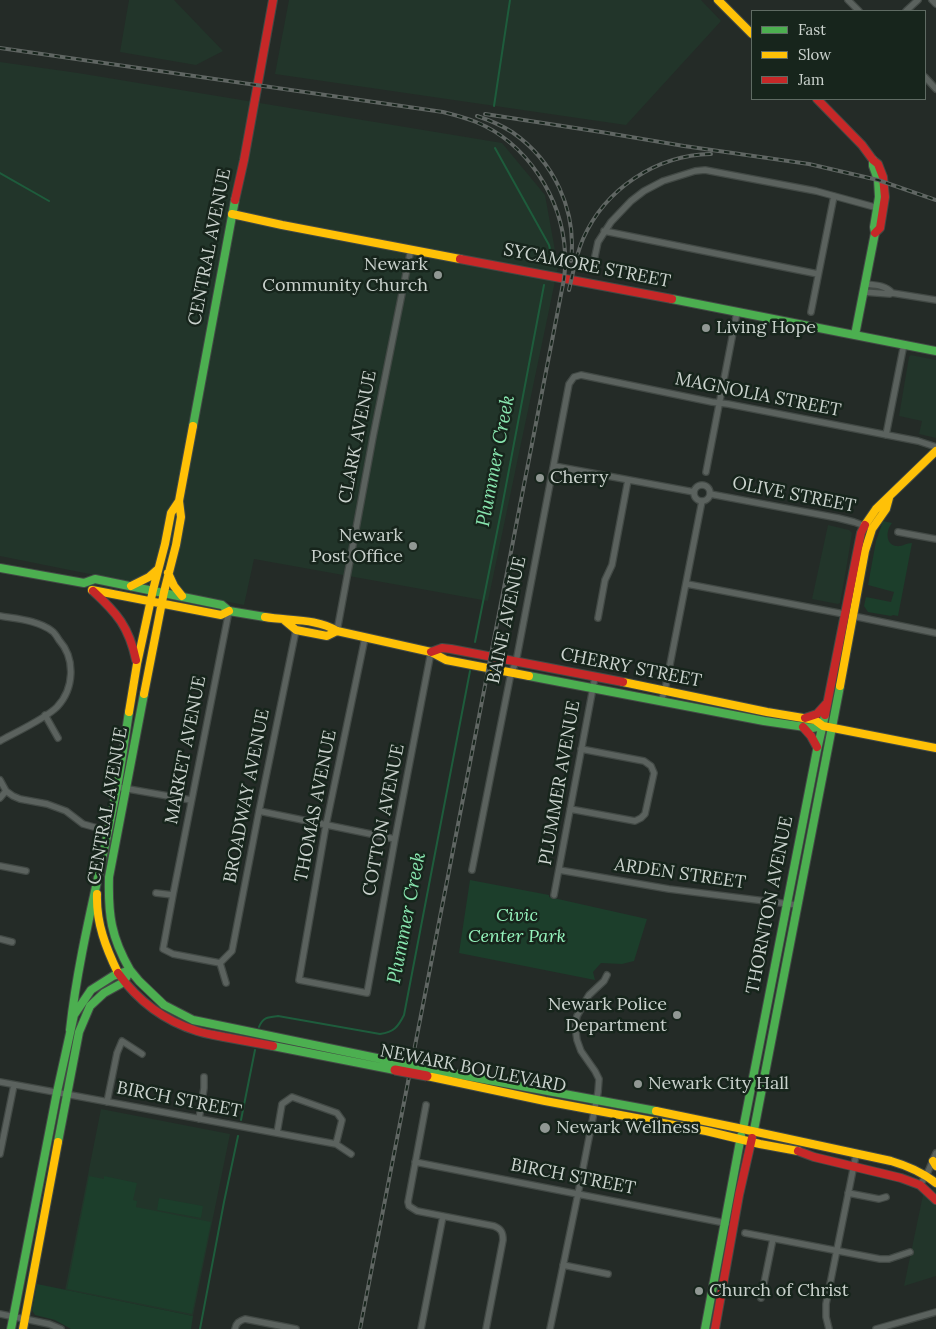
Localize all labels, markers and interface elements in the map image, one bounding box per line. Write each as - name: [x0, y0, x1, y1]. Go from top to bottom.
- legend: [751, 10, 926, 100]
- text: Fast: [798, 20, 826, 39]
- text: Slow: [798, 45, 831, 64]
- text: Jam: [798, 70, 825, 89]
- street label: CENTRAL AVENUE: [184, 167, 236, 327]
- street label: SYCAMORE STREET: [502, 239, 672, 293]
- place label: Newark Community Church: [262, 254, 428, 296]
- marker: Newark Community Church: [432, 269, 444, 281]
- place label: Living Hope: [716, 317, 816, 339]
- marker: Living Hope: [700, 322, 712, 334]
- street label: MAGNOLIA STREET: [673, 368, 843, 422]
- street label: CLARK AVENUE: [335, 369, 381, 505]
- water label: Plummer Creek: [472, 393, 520, 529]
- place label: Cherry: [550, 467, 609, 489]
- marker: Cherry: [534, 472, 546, 484]
- street label: OLIVE STREET: [730, 472, 858, 518]
- place label: Newark Post Office: [311, 525, 403, 568]
- marker: Newark Post Office: [407, 540, 419, 552]
- street label: BAINE AVENUE: [483, 554, 531, 686]
- street label: CHERRY STREET: [559, 644, 703, 692]
- street label: MARKET AVENUE: [161, 674, 211, 826]
- street label: PLUMMER AVENUE: [535, 699, 585, 867]
- street label: BROADWAY AVENUE: [220, 707, 274, 885]
- street label: CENTRAL AVENUE: [84, 726, 132, 886]
- street label: THOMAS AVENUE: [291, 728, 341, 884]
- street label: COTTON AVENUE: [359, 742, 409, 898]
- street label: THORNTON AVENUE: [742, 814, 798, 996]
- water label: Plummer Creek: [383, 850, 431, 986]
- street label: ARDEN STREET: [613, 854, 747, 894]
- park label: Civic Center Park: [468, 905, 566, 948]
- place label: Newark Police Department: [548, 994, 667, 1036]
- marker: Newark Police Department: [671, 1009, 683, 1021]
- street label: NEWARK BOULEVARD: [378, 1040, 568, 1098]
- place label: Newark City Hall: [648, 1073, 789, 1095]
- street label: BIRCH STREET: [115, 1077, 243, 1123]
- marker: Newark City Hall: [632, 1078, 644, 1090]
- place label: Newark Wellness: [556, 1117, 699, 1139]
- marker: Newark Wellness: [538, 1121, 552, 1135]
- street label: BIRCH STREET: [509, 1154, 637, 1200]
- place label: Church of Christ: [709, 1280, 849, 1302]
- marker: Church of Christ: [693, 1285, 705, 1297]

